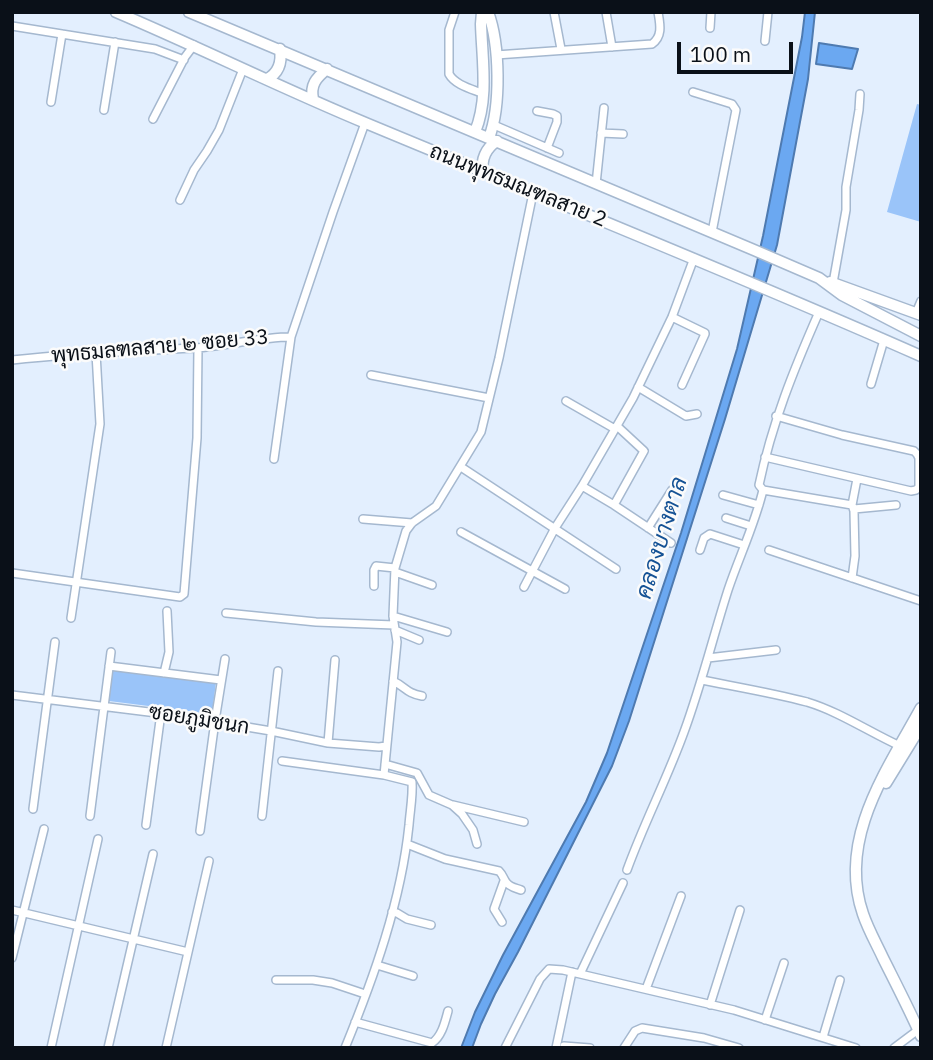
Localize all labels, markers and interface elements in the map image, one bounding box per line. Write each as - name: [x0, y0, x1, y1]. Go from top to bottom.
- scale bar: [681, 28, 796, 72]
- text: 100 m: [690, 40, 751, 68]
- street label: ถนนพุทธมณฑลสาย 2: [426, 139, 610, 233]
- street label: พุทธมลฑลสาย ๒ ซอย 33: [50, 325, 270, 369]
- water label: คลองบางตาล: [630, 474, 694, 602]
- street label: ซอยภูมิชนก: [147, 700, 251, 740]

